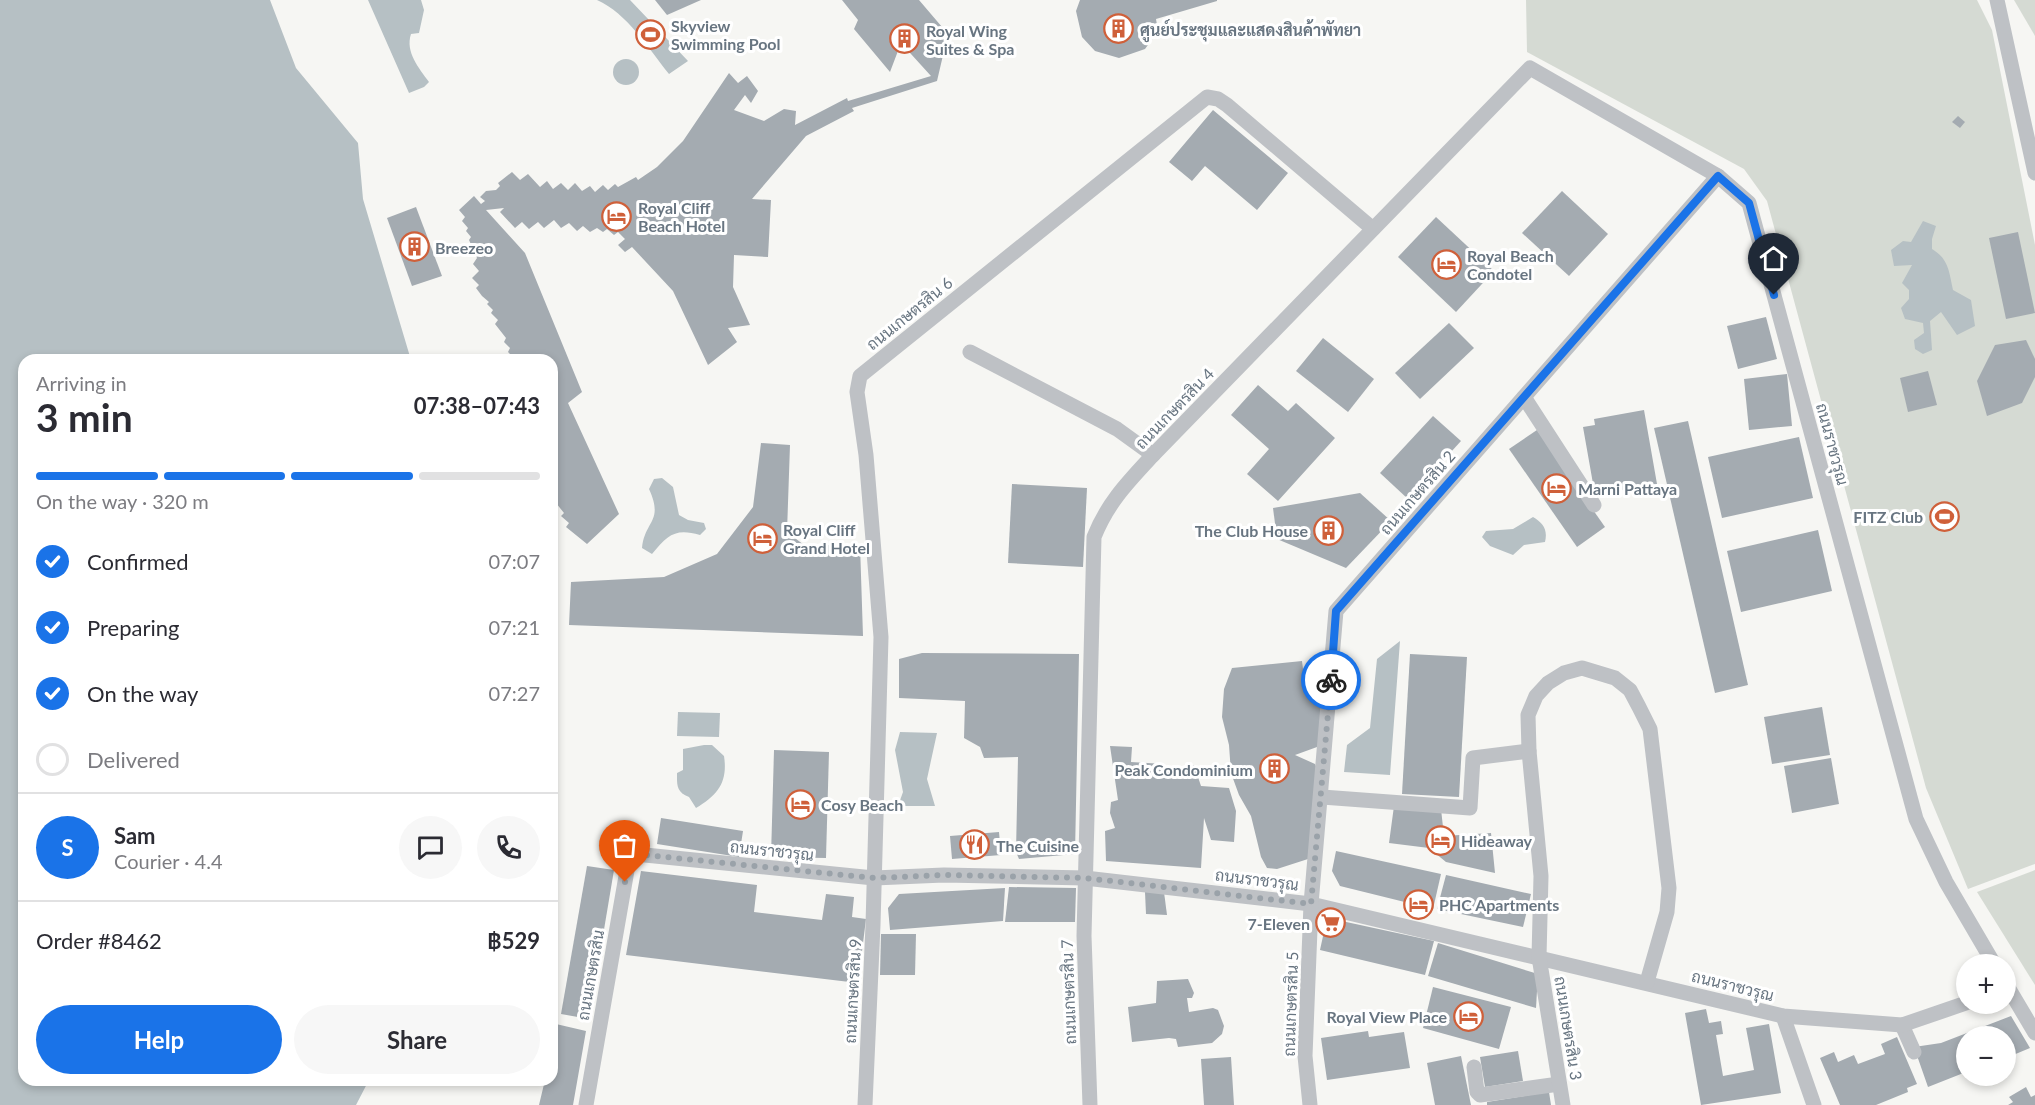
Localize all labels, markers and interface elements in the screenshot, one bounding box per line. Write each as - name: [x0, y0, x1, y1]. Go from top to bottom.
- building icon: ศูนย์ประชุมและแสดงสินค้าพัทยา: [1103, 13, 1135, 45]
- place label: Skyview Swimming Pool: [671, 16, 781, 53]
- sports icon: Skyview Swimming Pool: [634, 18, 666, 50]
- place label: ศูนย์ประชุมและแสดงสินค้าพัทยา: [1140, 19, 1361, 43]
- place label: Royal Wing Suites & Spa: [926, 21, 1014, 58]
- building icon: Royal Wing Suites & Spa: [889, 23, 921, 55]
- place label: Royal Cliff Beach Hotel: [638, 198, 725, 235]
- hotel icon: Royal Cliff Beach Hotel: [601, 200, 633, 232]
- building icon: Breezeo: [398, 231, 430, 263]
- pin: [1748, 233, 1799, 295]
- place label: Breezeo: [435, 238, 493, 257]
- icon: home: [1757, 242, 1790, 275]
- place label: Royal Beach Condotel: [1467, 246, 1554, 283]
- hotel icon: Royal Beach Condotel: [1430, 248, 1462, 280]
- street label: ถนนเกษตรสิน 6: [862, 273, 956, 353]
- street label: ถนนเกษตรสิน 4: [1131, 364, 1217, 452]
- text: Arriving in: [36, 371, 127, 395]
- text: 07:38–07:43: [414, 392, 540, 419]
- text: 3 min: [36, 394, 133, 440]
- street label: ถนนราชวรุณ: [1810, 401, 1853, 488]
- street label: ถนนเกษตรสิน 2: [1375, 446, 1459, 538]
- hotel icon: Marni Pattaya: [1541, 472, 1573, 504]
- place label: Marni Pattaya: [1578, 479, 1677, 498]
- text: On the way · 320 m: [36, 489, 209, 513]
- sports icon: FITZ Club: [1928, 500, 1960, 532]
- place label: FITZ Club: [1853, 507, 1923, 526]
- building icon: The Club House: [1313, 514, 1345, 546]
- place label: Royal Cliff Grand Hotel: [783, 520, 870, 557]
- place label: The Club House: [1195, 521, 1308, 540]
- hotel icon: Royal Cliff Grand Hotel: [746, 522, 778, 554]
- icon: check: [36, 545, 69, 578]
- text: Confirmed: [87, 548, 189, 575]
- text: 07:07: [489, 549, 540, 573]
- icon: check: [36, 611, 69, 644]
- text: Preparing: [87, 614, 179, 641]
- text: 07:21: [489, 615, 540, 639]
- courier: [1301, 650, 1361, 710]
- icon: bike: [1315, 664, 1348, 697]
- icon: check: [36, 677, 69, 710]
- text: On the way: [87, 680, 198, 707]
- text: 07:27: [489, 681, 540, 705]
- text: Delivered: [87, 746, 180, 773]
- building icon: Peak Condominium: [1258, 753, 1290, 785]
- place label: Peak Condominium: [1114, 760, 1253, 779]
- hotel icon: Cosy Beach: [784, 788, 816, 820]
- place label: Cosy Beach: [821, 795, 903, 814]
- button: chat: [399, 816, 462, 879]
- button: phone: [477, 816, 540, 879]
- pin: [599, 820, 650, 882]
- text: Sam: [114, 822, 156, 849]
- hotel icon: Hideaway: [1424, 824, 1456, 856]
- icon: bag: [608, 829, 641, 862]
- restaurant icon: The Cuisine: [959, 829, 991, 861]
- place label: Hideaway: [1461, 831, 1533, 850]
- text: S: [61, 834, 74, 861]
- street label: ถนนราชวรุณ: [729, 836, 815, 867]
- place label: The Cuisine: [996, 836, 1080, 855]
- text: Courier · 4.4: [114, 849, 223, 873]
- street label: ถนนราชวรุณ: [1214, 864, 1300, 897]
- hotel icon: PHC Apartments: [1402, 888, 1434, 920]
- place label: PHC Apartments: [1439, 895, 1559, 914]
- supermarket icon: 7-Eleven: [1315, 907, 1347, 939]
- place label: 7-Eleven: [1248, 914, 1310, 933]
- text: Order #8462: [36, 927, 162, 954]
- text: ฿529: [487, 927, 540, 954]
- street label: ถนนเกษตรสิน: [573, 928, 607, 1022]
- street label: ถนนเกษตรสิน 9: [840, 938, 864, 1044]
- street label: ถนนเกษตรสิน 7: [1057, 939, 1079, 1045]
- street label: ถนนเกษตรสิน 5: [1279, 951, 1301, 1057]
- map controls: [1956, 954, 2016, 1086]
- button: +: [1956, 954, 2016, 1014]
- street label: ถนนราชวรุณ: [1689, 966, 1776, 1007]
- street label: ถนนเกษตรสิน 3: [1551, 975, 1587, 1081]
- hotel icon: Royal View Place: [1452, 1000, 1484, 1032]
- button: Help: [36, 1005, 282, 1074]
- button: Share: [294, 1005, 540, 1074]
- place label: Royal View Place: [1327, 1007, 1447, 1026]
- button: −: [1956, 1026, 2016, 1086]

